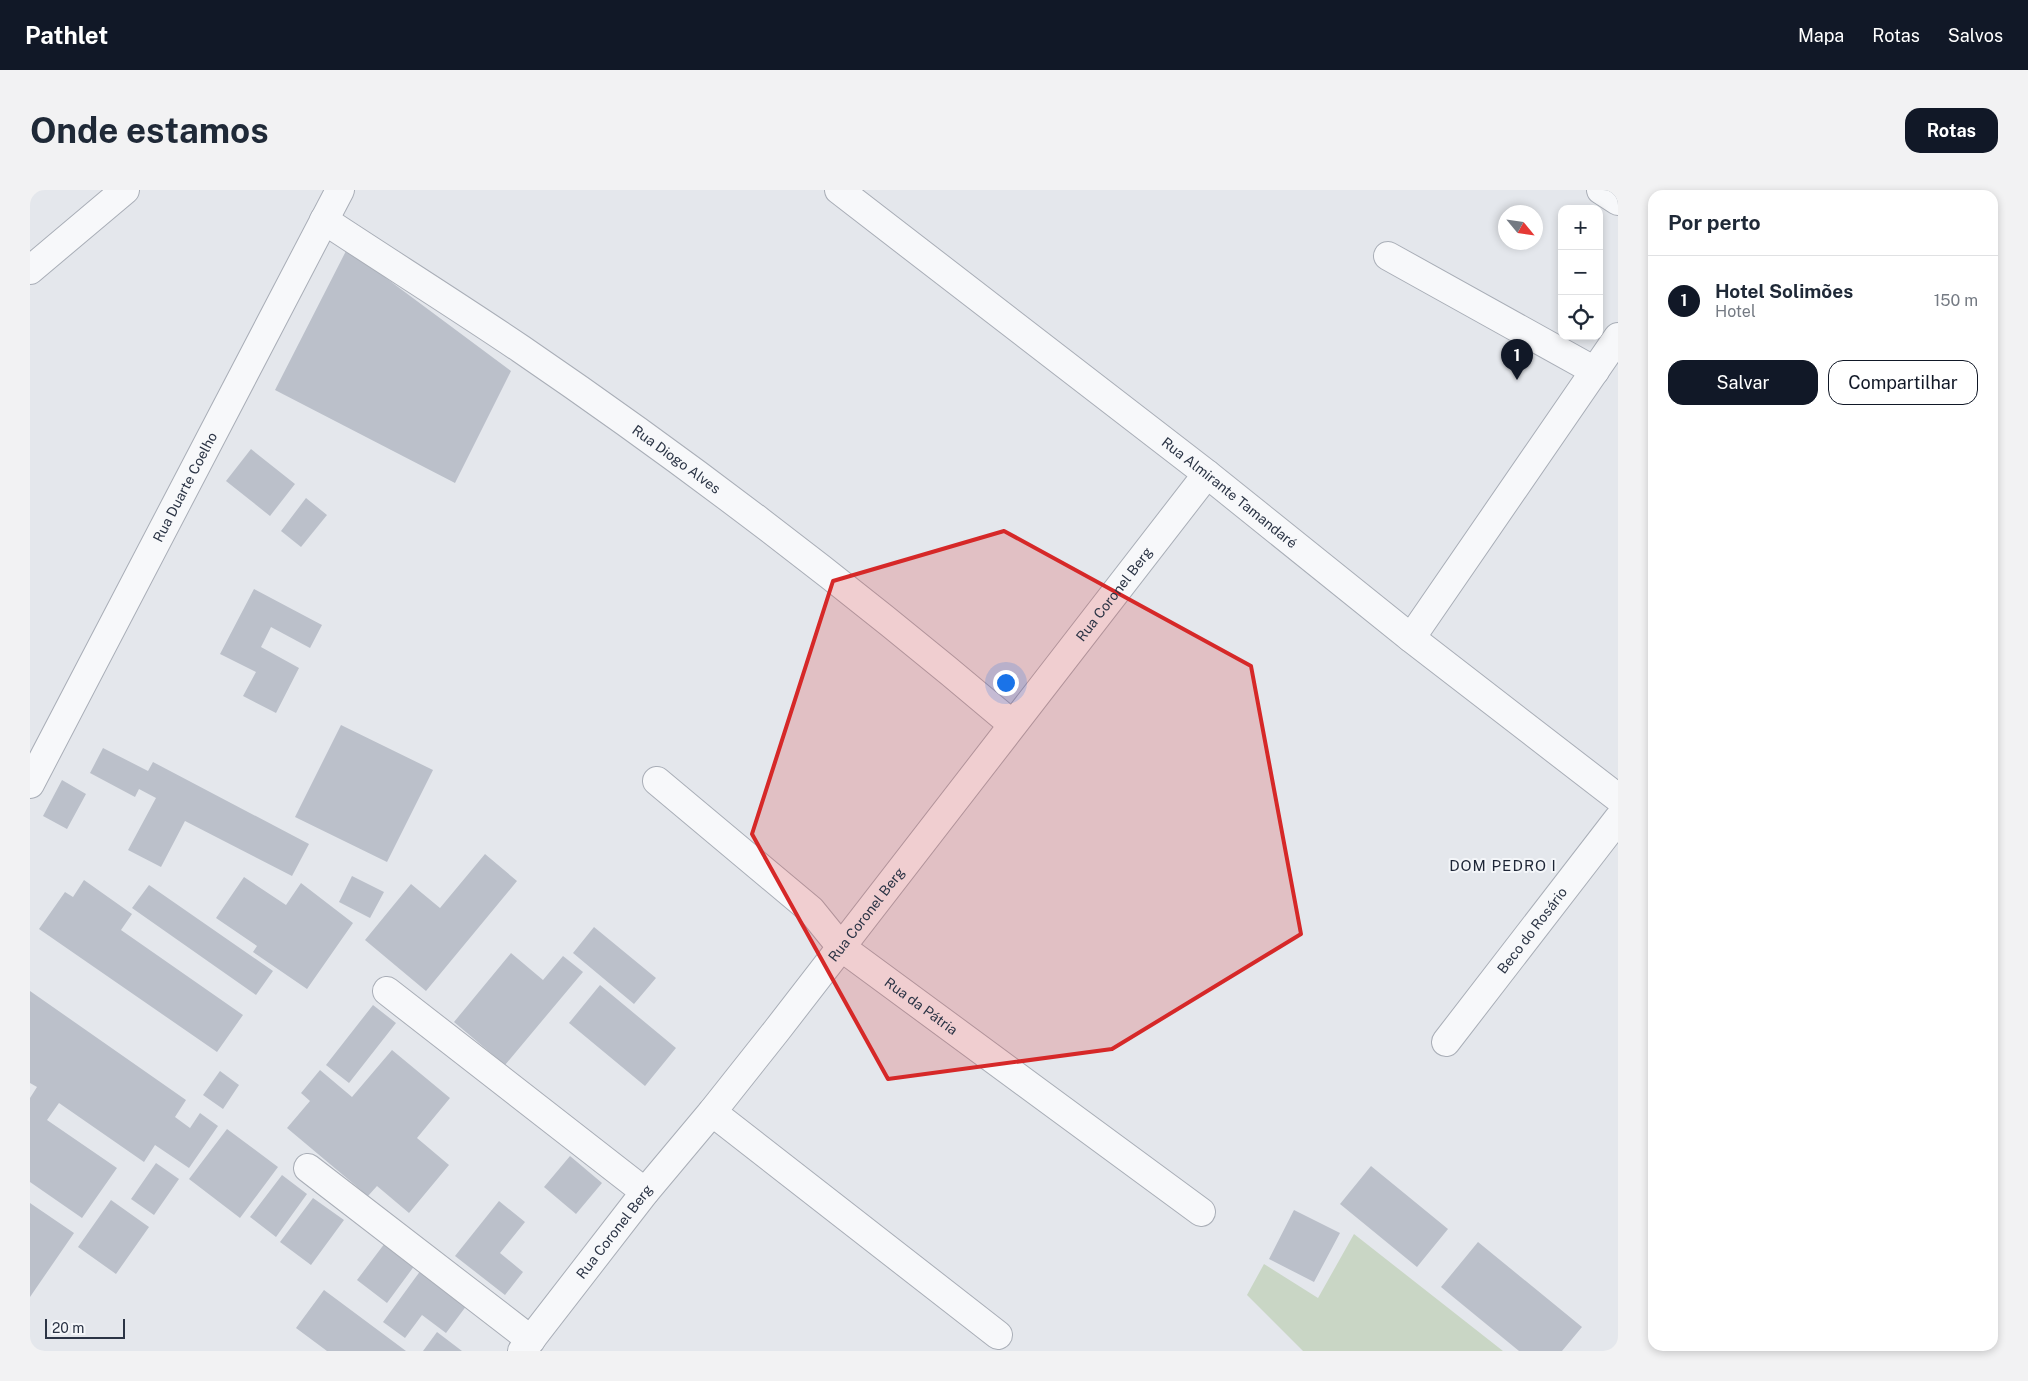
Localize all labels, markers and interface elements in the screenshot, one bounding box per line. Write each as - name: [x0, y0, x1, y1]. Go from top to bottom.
- text: Pathlet: [25, 21, 108, 49]
- text: Mapa: [1798, 25, 1844, 46]
- text: Rotas: [1872, 25, 1920, 46]
- text: Salvos: [1948, 25, 2003, 46]
- button: Rotas: [1905, 108, 1998, 153]
- text: Onde estamos: [30, 110, 269, 151]
- north arrow: [1498, 205, 1543, 250]
- map controls: [1558, 205, 1603, 340]
- button: +: [1558, 205, 1603, 250]
- text: Por perto: [1668, 210, 1761, 235]
- button: −: [1558, 250, 1603, 295]
- text: Hotel Solimões: [1715, 280, 1853, 302]
- text: 1: [1681, 291, 1687, 310]
- text: 150 m: [1934, 291, 1978, 310]
- button: locate: [1558, 295, 1603, 340]
- text: Hotel: [1715, 302, 1756, 321]
- pin: 1: [1501, 339, 1533, 380]
- button: Salvar: [1668, 360, 1818, 405]
- button: Compartilhar: [1828, 360, 1978, 405]
- street label: Rua Diogo Alves: [629, 422, 724, 497]
- street label: Rua Duarte Coelho: [150, 429, 220, 545]
- street label: Rua Almirante Tamandaré: [1159, 434, 1300, 551]
- street label: Rua Coronel Berg: [1073, 544, 1156, 644]
- your location: [993, 670, 1019, 696]
- district label: DOM PEDRO I: [1449, 857, 1557, 874]
- street label: Rua Coronel Berg: [825, 864, 908, 965]
- street label: Beco do Rosário: [1494, 884, 1570, 977]
- street label: Rua da Pátria: [882, 974, 961, 1038]
- street label: Rua Coronel Berg: [573, 1181, 656, 1282]
- scale bar: [45, 1316, 125, 1339]
- text: 20 m: [52, 1320, 84, 1336]

